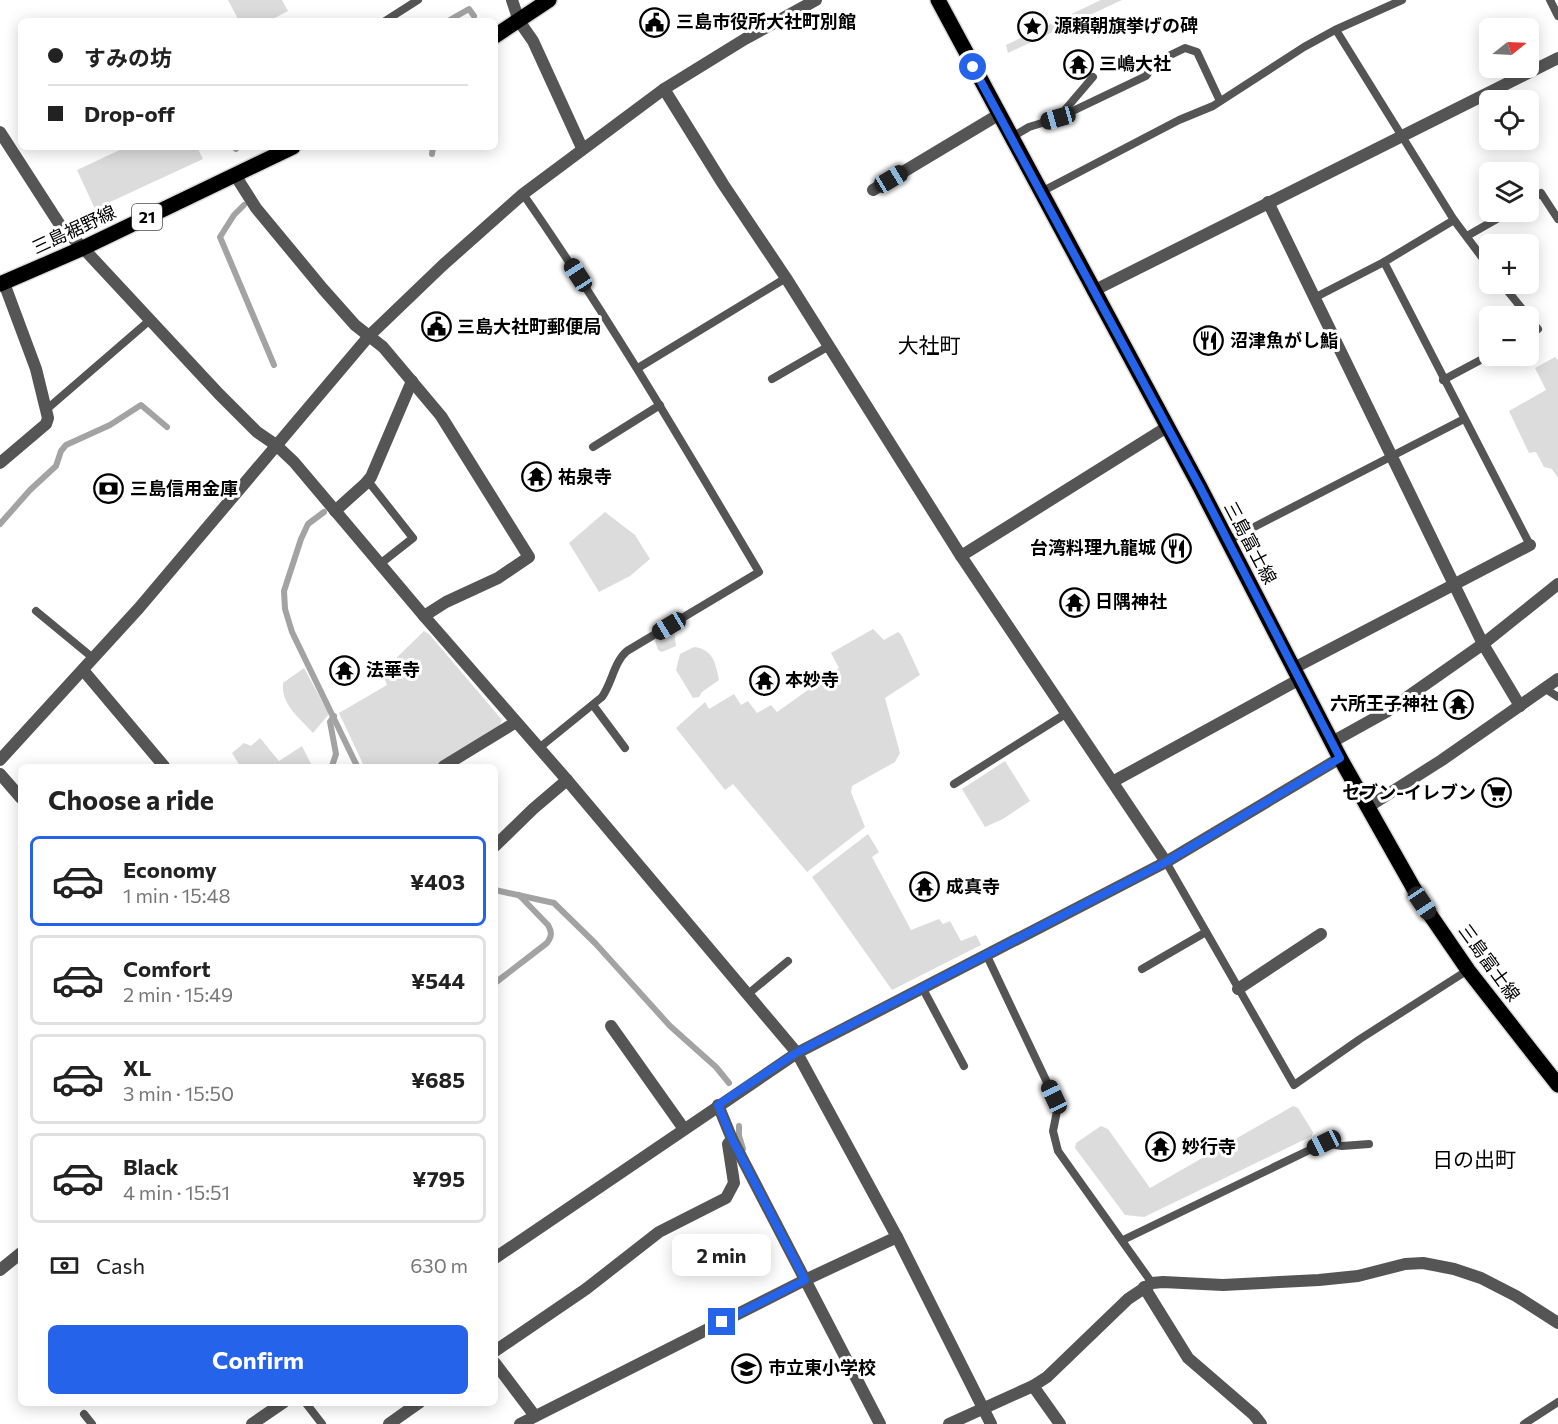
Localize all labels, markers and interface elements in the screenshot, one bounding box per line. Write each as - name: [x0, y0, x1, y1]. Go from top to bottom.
- public building icon: 三島市役所大社町別館: [639, 6, 671, 38]
- place label: 三島市役所大社町別館: [676, 10, 856, 32]
- place icon: 源賴朝旗挙げの碑: [1017, 10, 1049, 42]
- place label: 源賴朝旗挙げの碑: [1054, 14, 1198, 36]
- north arrow: [1479, 18, 1539, 78]
- map controls: [1479, 18, 1539, 366]
- text: すみの坊: [84, 44, 172, 71]
- temple icon: 三嶋大社: [1062, 48, 1094, 80]
- place label: 三嶋大社: [1099, 52, 1171, 74]
- route start: [959, 53, 986, 80]
- button: locate: [1479, 90, 1539, 150]
- text: Drop-off: [84, 100, 175, 127]
- car: [1038, 104, 1078, 132]
- car: [871, 162, 911, 196]
- button: layers: [1479, 162, 1539, 222]
- street label: 三島裾野線: [28, 200, 119, 258]
- road number: 21: [132, 204, 162, 230]
- button: +: [1479, 234, 1539, 294]
- car: [561, 255, 595, 295]
- button: −: [1479, 306, 1539, 366]
- public building icon: 三島大社町郵便局: [420, 311, 452, 343]
- place label: 三島大社町郵便局: [457, 315, 601, 337]
- restaurant icon: 沼津魚がし鮨: [1193, 325, 1225, 357]
- place label: 沼津魚がし鮨: [1230, 329, 1338, 351]
- district label: 大社町: [898, 332, 961, 357]
- temple icon: 祐泉寺: [521, 461, 553, 493]
- place label: 祐泉寺: [558, 465, 612, 487]
- bank icon: 三島信用金庫: [93, 473, 125, 505]
- place label: 三島信用金庫: [130, 477, 238, 499]
- street label: 三島富士線: [1220, 498, 1282, 587]
- restaurant icon: 台湾料理九龍城: [1161, 532, 1193, 564]
- place label: 台湾料理九龍城: [1030, 536, 1156, 558]
- temple icon: 日隅神社: [1058, 586, 1090, 618]
- place label: 日隅神社: [1095, 590, 1167, 612]
- car: [649, 609, 689, 643]
- temple icon: 法華寺: [329, 654, 361, 686]
- place label: 法華寺: [366, 658, 420, 680]
- temple icon: 本妙寺: [748, 664, 780, 696]
- place label: 本妙寺: [785, 668, 839, 690]
- temple icon: 六所王子神社: [1443, 688, 1475, 720]
- place label: 六所王子神社: [1330, 692, 1438, 714]
- supermarket icon: セブン-イレブン: [1481, 777, 1513, 809]
- place label: セブン-イレブン: [1342, 781, 1476, 803]
- text: Choose a ride: [48, 783, 214, 816]
- icon: car: [51, 854, 105, 908]
- text: Economy: [123, 856, 217, 883]
- text: ¥403: [410, 868, 465, 895]
- temple icon: 成真寺: [909, 871, 941, 903]
- place label: 成真寺: [946, 875, 1000, 897]
- text: 1 min · 15:48: [123, 883, 231, 907]
- car: [1404, 883, 1440, 923]
- street label: 三島富士線: [1454, 920, 1525, 1005]
- icon: car: [51, 953, 105, 1007]
- text: Comfort: [123, 955, 211, 982]
- text: ¥544: [411, 967, 465, 994]
- text: 2 min · 15:49: [123, 982, 233, 1006]
- icon: car: [51, 1052, 105, 1106]
- text: XL: [123, 1054, 151, 1081]
- text: ¥685: [411, 1066, 465, 1093]
- car: [1038, 1077, 1070, 1117]
- text: 3 min · 15:50: [123, 1081, 234, 1105]
- car: [1304, 1127, 1344, 1159]
- temple icon: 妙行寺: [1145, 1131, 1177, 1163]
- place label: 妙行寺: [1182, 1135, 1236, 1157]
- district label: 日の出町: [1432, 1146, 1516, 1171]
- icon: car: [51, 1151, 105, 1205]
- text: Black: [123, 1153, 178, 1180]
- text: ¥795: [412, 1165, 465, 1192]
- text: 4 min · 15:51: [123, 1180, 230, 1204]
- callout: 2 min: [672, 1235, 771, 1277]
- text: 2 min: [697, 1243, 746, 1267]
- icon: cash: [48, 1249, 81, 1282]
- text: Cash: [96, 1252, 145, 1279]
- text: 630 m: [410, 1253, 468, 1277]
- route end: [708, 1308, 735, 1335]
- button: Confirm: [48, 1325, 468, 1394]
- school or university icon: 市立東小学校: [731, 1352, 763, 1384]
- place label: 市立東小学校: [768, 1356, 876, 1378]

